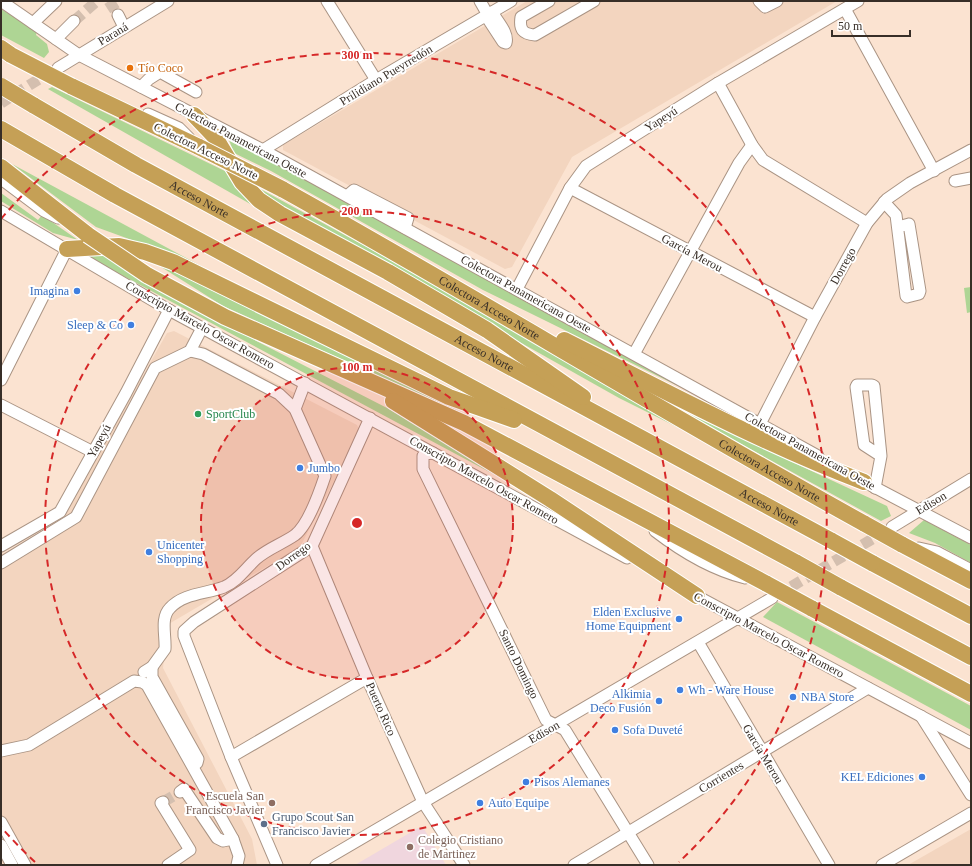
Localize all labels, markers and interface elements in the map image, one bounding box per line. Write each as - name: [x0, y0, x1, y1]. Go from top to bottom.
- scale bar: [832, 12, 910, 38]
- street label: Paraná: [95, 19, 131, 48]
- text: 50 m: [838, 19, 863, 33]
- street label: Prilidiano Pueyrredón: [337, 42, 435, 108]
- text: 300 m: [342, 48, 373, 62]
- place label: Tío Coco: [138, 61, 183, 75]
- marker: Tío Coco: [125, 63, 135, 73]
- street label: Colectora Panamericana Oeste: [173, 99, 309, 181]
- street label: Yapeyú: [642, 103, 680, 135]
- street label: Colectora Acceso Norte: [151, 120, 261, 182]
- street label: Acceso Norte: [167, 177, 231, 221]
- text: 200 m: [342, 204, 373, 218]
- street label: García Merou: [659, 231, 725, 275]
- street label: Dorrego: [827, 245, 859, 287]
- street label: Colectora Panamericana Oeste: [458, 252, 594, 336]
- street label: Colectora Acceso Norte: [436, 273, 542, 343]
- street label: Conscripto Marcelo Oscar Romero: [123, 278, 277, 372]
- place label: Imagina: [30, 284, 70, 298]
- marker: Imagina: [72, 286, 82, 296]
- place label: Sleep & Co: [67, 318, 123, 332]
- marker: Sleep & Co: [126, 320, 136, 330]
- street label: Acceso Norte: [452, 331, 516, 375]
- text: 100 m: [342, 360, 373, 374]
- place label: SportClub: [206, 407, 255, 421]
- marker: SportClub: [193, 409, 203, 419]
- street label: Colectora Panamericana Oeste: [742, 409, 878, 493]
- street label: Yapeyú: [84, 422, 114, 460]
- street label: Conscripto Marcelo Oscar Romero: [407, 433, 561, 527]
- street label: Colectora Acceso Norte: [716, 436, 823, 505]
- place label: Jumbo: [308, 461, 340, 475]
- marker: Jumbo: [295, 463, 305, 473]
- street label: Acceso Norte: [737, 485, 802, 529]
- street label: Edison: [913, 488, 949, 518]
- centre of rings: [350, 516, 364, 530]
- place label: Unicenter Shopping: [157, 538, 204, 566]
- street label: Dorrego: [273, 539, 313, 573]
- marker: Unicenter Shopping: [144, 547, 154, 557]
- street label: Conscripto Marcelo Oscar Romero: [691, 589, 847, 681]
- place label: Elden Exclusive Home Equipment: [586, 605, 672, 633]
- marker: Elden Exclusive Home Equipment: [674, 614, 684, 624]
- street label: Santo Domingo: [496, 627, 542, 701]
- street label: Puerto Rico: [363, 680, 399, 738]
- place label: Wh - Ware House: [688, 683, 774, 697]
- marker: Wh - Ware House: [675, 685, 685, 695]
- place label: Alkimia Deco Fusión: [590, 687, 652, 715]
- place label: NBA Store: [801, 690, 854, 704]
- marker: NBA Store: [788, 692, 798, 702]
- marker: Alkimia Deco Fusión: [654, 696, 664, 706]
- street label: Edison: [526, 718, 562, 746]
- street label: García Merou: [740, 722, 786, 786]
- place label: Sofa Duveté: [623, 723, 683, 737]
- marker: Sofa Duveté: [610, 725, 620, 735]
- street label: Corrientes: [696, 758, 746, 796]
- place label: KEL Ediciones: [841, 770, 914, 784]
- marker: KEL Ediciones: [917, 772, 927, 782]
- place label: Pisos Alemanes: [534, 775, 610, 789]
- marker: Pisos Alemanes: [521, 777, 531, 787]
- place label: Escuela San Francisco Javier: [186, 789, 264, 817]
- place label: Auto Equipe: [488, 796, 549, 810]
- marker: Escuela San Francisco Javier: [267, 798, 277, 808]
- marker: Auto Equipe: [475, 798, 485, 808]
- place label: Grupo Scout San Francisco Javier: [272, 810, 354, 838]
- marker: Grupo Scout San Francisco Javier: [259, 819, 269, 829]
- place label: Colegio Cristiano de Martinez: [418, 833, 503, 861]
- marker: Colegio Cristiano de Martinez: [405, 842, 415, 852]

